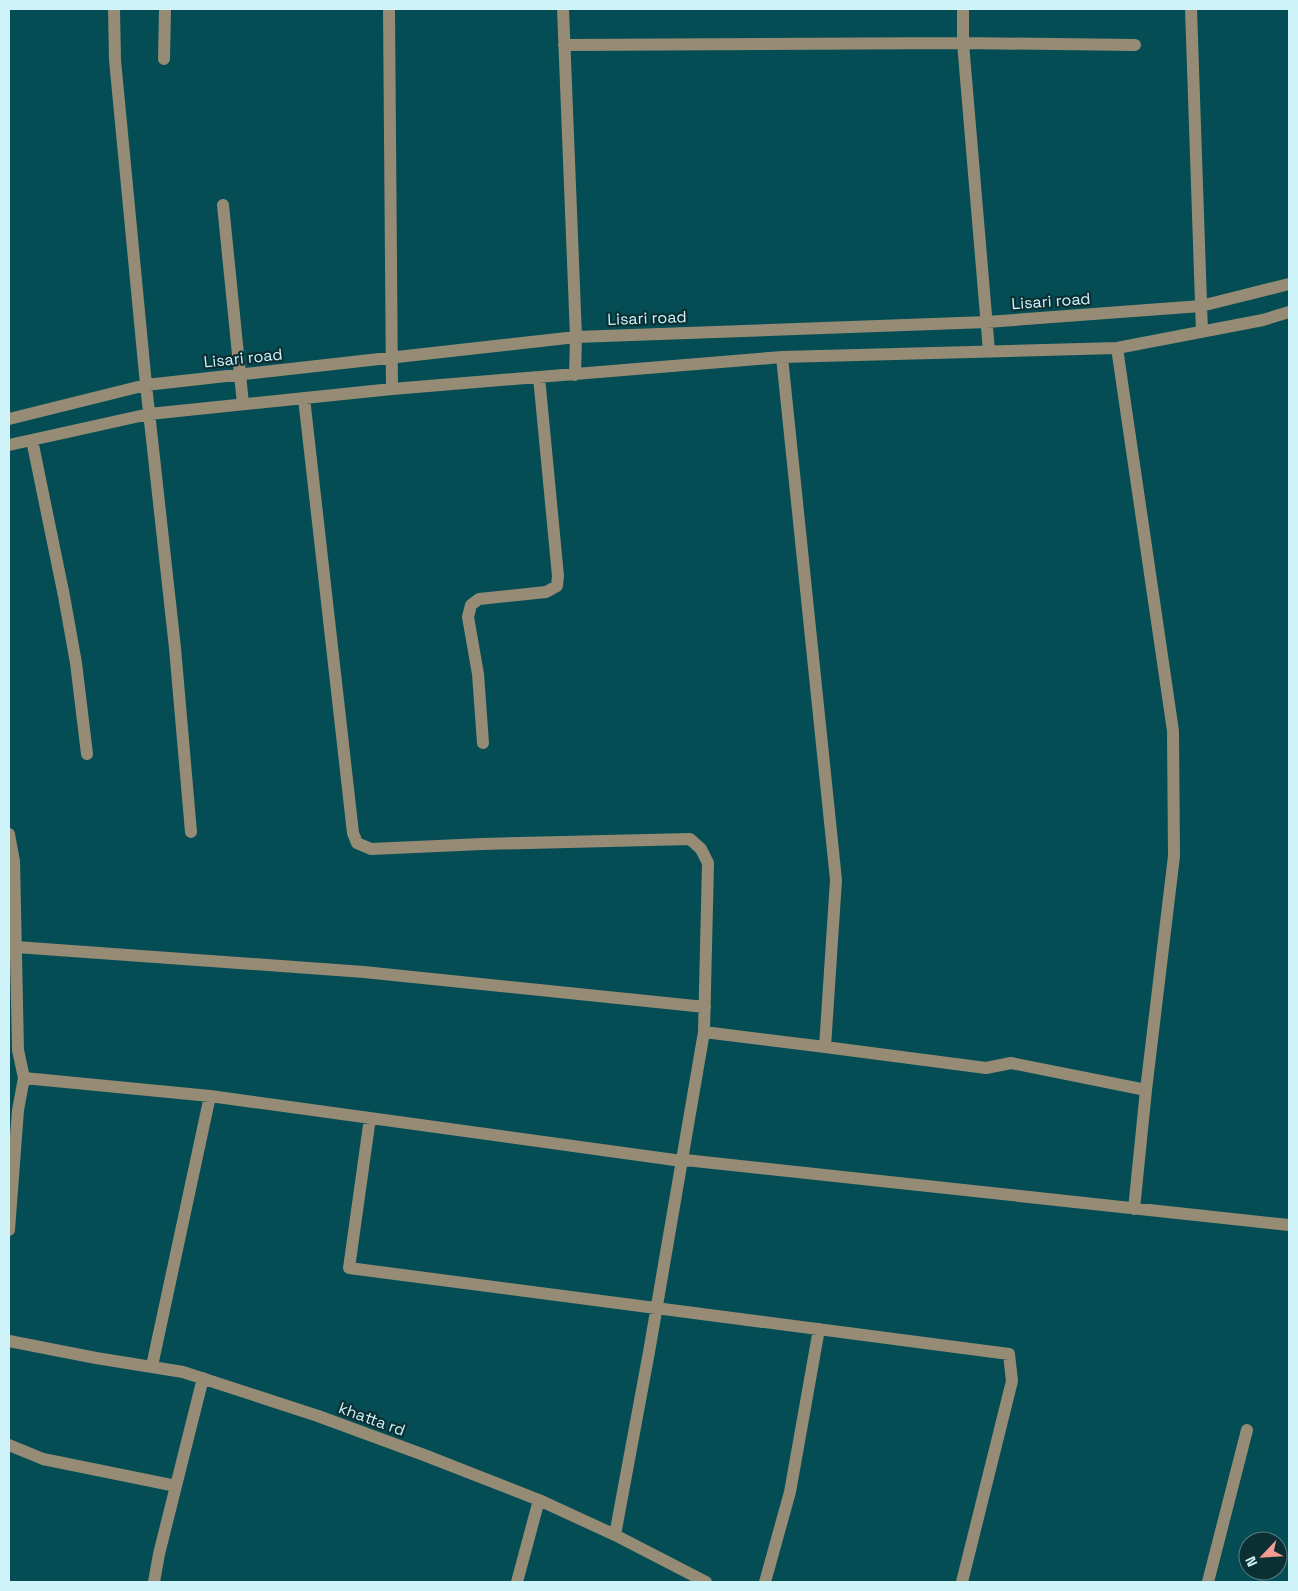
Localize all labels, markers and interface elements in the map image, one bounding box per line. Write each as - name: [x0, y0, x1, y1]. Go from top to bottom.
- street label: Lisari road: [1011, 288, 1091, 314]
- street label: Lisari road: [607, 306, 687, 330]
- street label: Lisari road: [203, 343, 283, 373]
- street label: khatta rd: [336, 1397, 408, 1441]
- north arrow: [1238, 1531, 1288, 1581]
- text: N: [1241, 1553, 1261, 1570]

